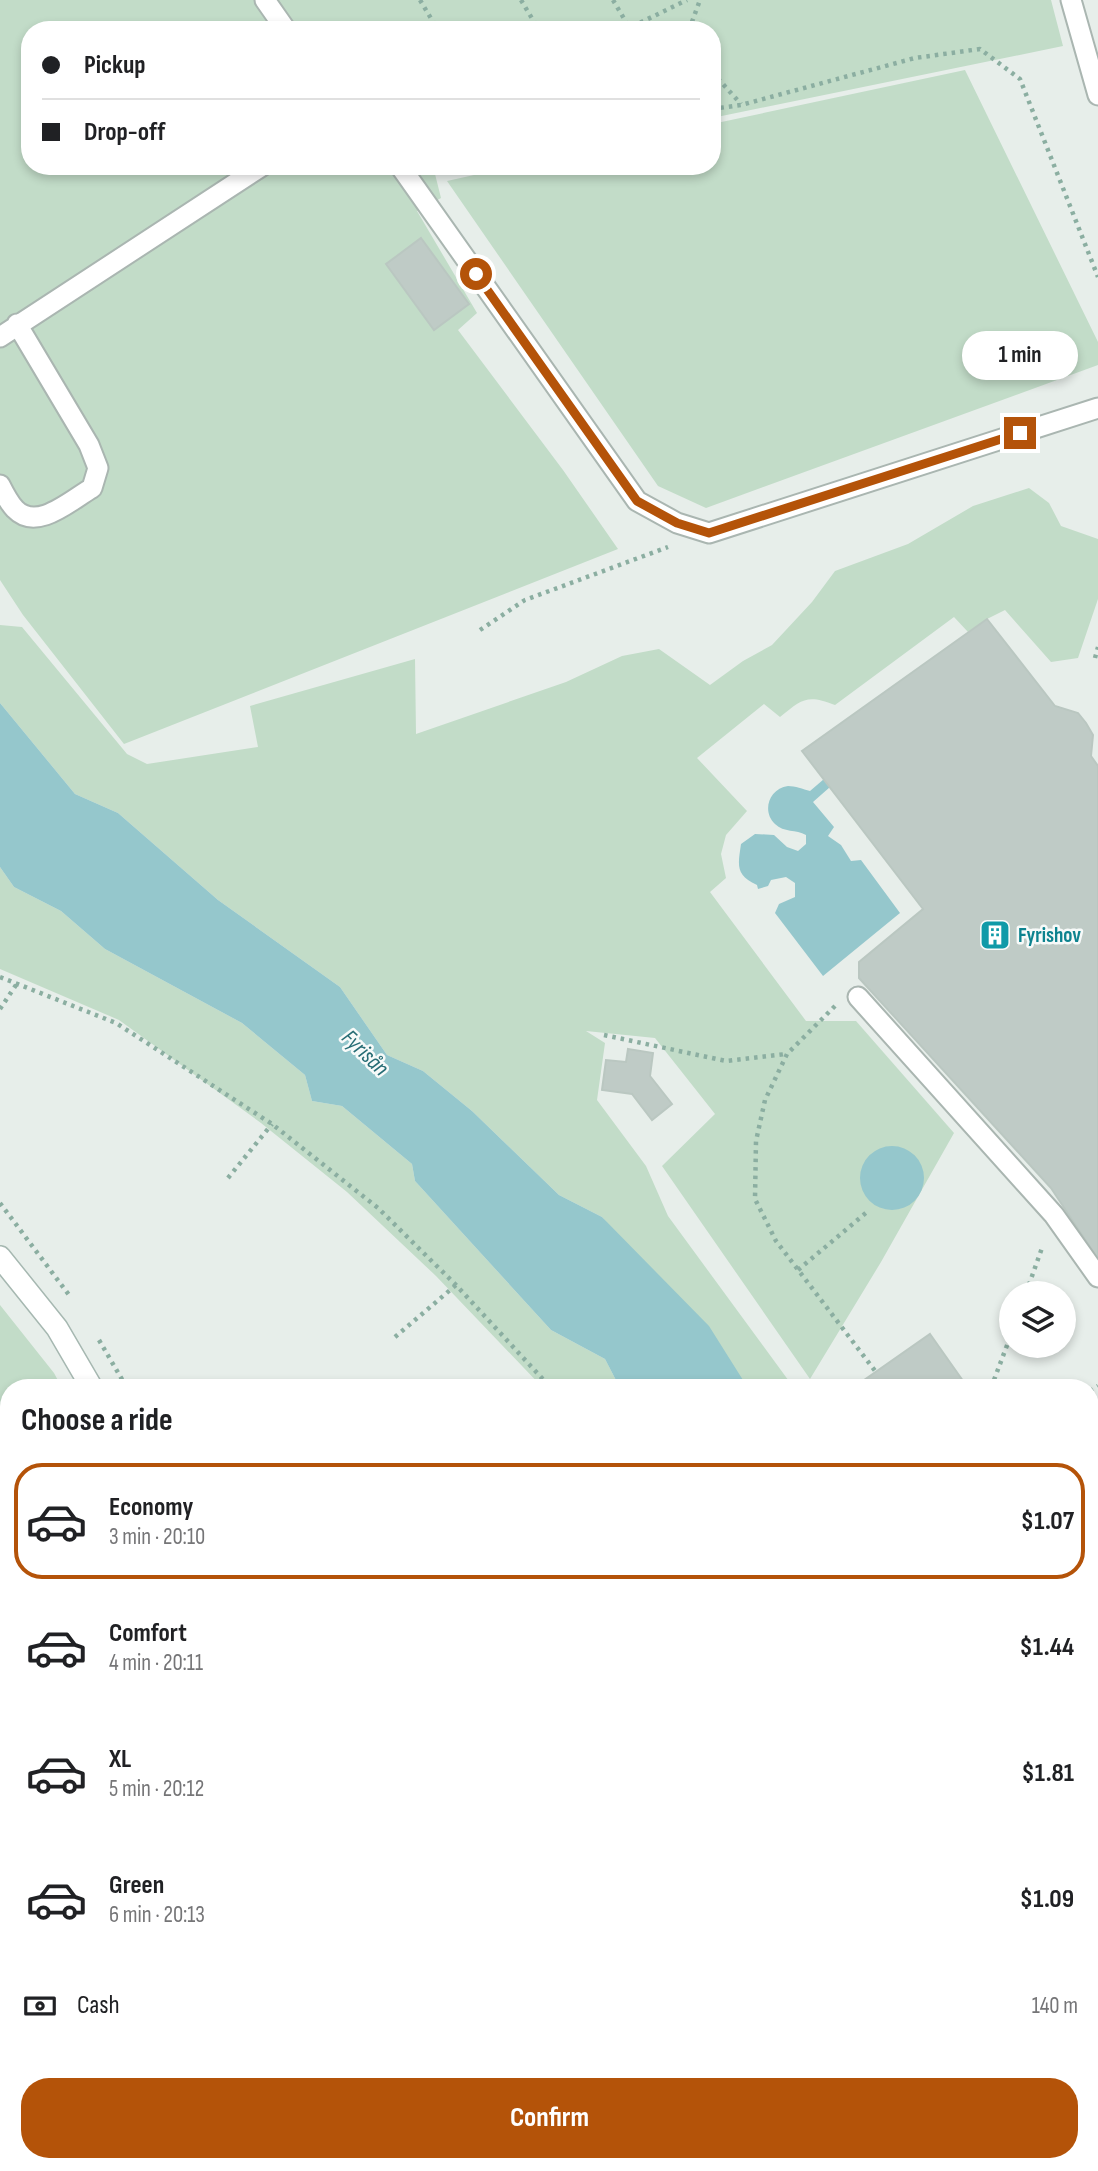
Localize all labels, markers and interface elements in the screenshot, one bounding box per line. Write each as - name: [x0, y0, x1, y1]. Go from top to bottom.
- text: Pickup: [84, 50, 146, 81]
- text: Drop-off: [84, 117, 165, 148]
- route start: [460, 258, 492, 290]
- callout: 1 min: [962, 332, 1078, 380]
- text: 1 min: [999, 341, 1041, 369]
- route end: [1004, 417, 1036, 449]
- building icon: Fyrishov: [978, 918, 1012, 952]
- place label: Fyrishov: [1018, 923, 1081, 948]
- water label: Fyrisån: [336, 1024, 395, 1082]
- map controls: [999, 1281, 1076, 1358]
- button: layers: [999, 1281, 1076, 1358]
- text: Choose a ride: [21, 1401, 173, 1440]
- icon: car: [25, 1490, 88, 1553]
- text: Economy: [109, 1492, 193, 1523]
- text: $1.07: [1021, 1506, 1074, 1537]
- text: 3 min · 20:10: [109, 1523, 205, 1551]
- icon: car: [25, 1616, 88, 1679]
- text: Comfort: [109, 1618, 187, 1649]
- text: $1.44: [1020, 1632, 1074, 1663]
- text: 4 min · 20:11: [109, 1649, 203, 1677]
- icon: car: [25, 1742, 88, 1805]
- text: XL: [109, 1744, 131, 1775]
- text: $1.81: [1022, 1758, 1074, 1789]
- text: 5 min · 20:12: [109, 1775, 204, 1803]
- icon: car: [25, 1868, 88, 1931]
- text: Green: [109, 1870, 164, 1901]
- text: $1.09: [1020, 1884, 1074, 1915]
- text: 6 min · 20:13: [109, 1901, 205, 1929]
- icon: cash: [21, 1987, 59, 2025]
- text: Cash: [77, 1990, 120, 2021]
- text: 140 m: [1032, 1992, 1078, 2020]
- button: Confirm: [21, 2078, 1078, 2158]

